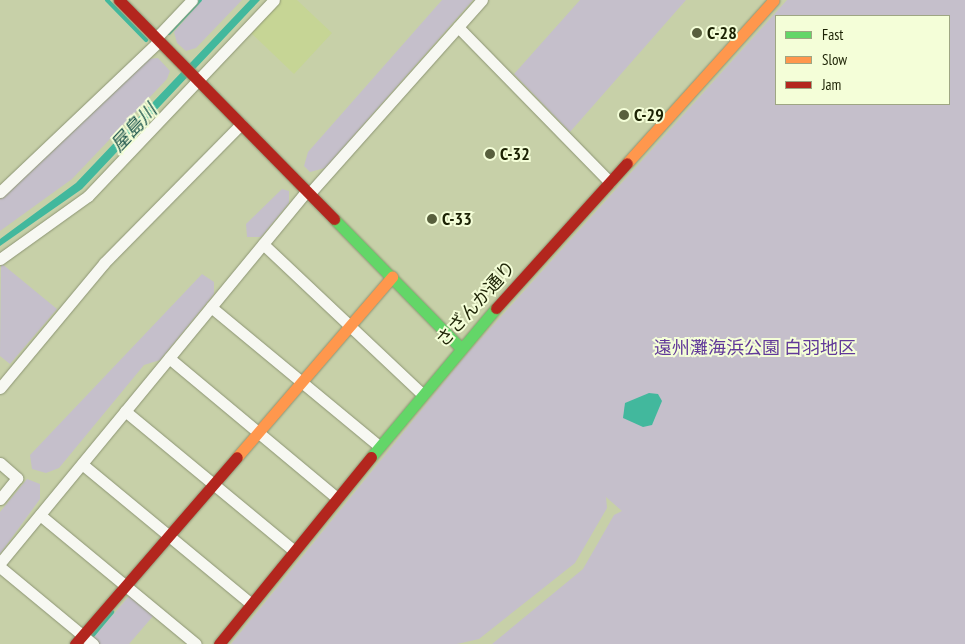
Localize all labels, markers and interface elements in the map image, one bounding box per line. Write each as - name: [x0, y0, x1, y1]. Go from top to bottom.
- legend: [775, 15, 950, 105]
- place label: C-28: [707, 22, 737, 44]
- text: Fast: [822, 25, 843, 44]
- marker: C-28: [691, 27, 703, 39]
- text: Slow: [822, 50, 847, 69]
- text: Jam: [822, 75, 841, 94]
- water label: 屋島川: [106, 99, 162, 157]
- place label: C-29: [634, 104, 664, 126]
- marker: C-29: [618, 109, 630, 121]
- place label: C-32: [500, 143, 530, 165]
- marker: C-32: [484, 148, 496, 160]
- place label: C-33: [442, 208, 472, 230]
- marker: C-33: [426, 213, 438, 225]
- street label: さざんか通り: [432, 257, 520, 351]
- park label: 遠州灘海浜公園 白羽地区: [654, 337, 856, 359]

